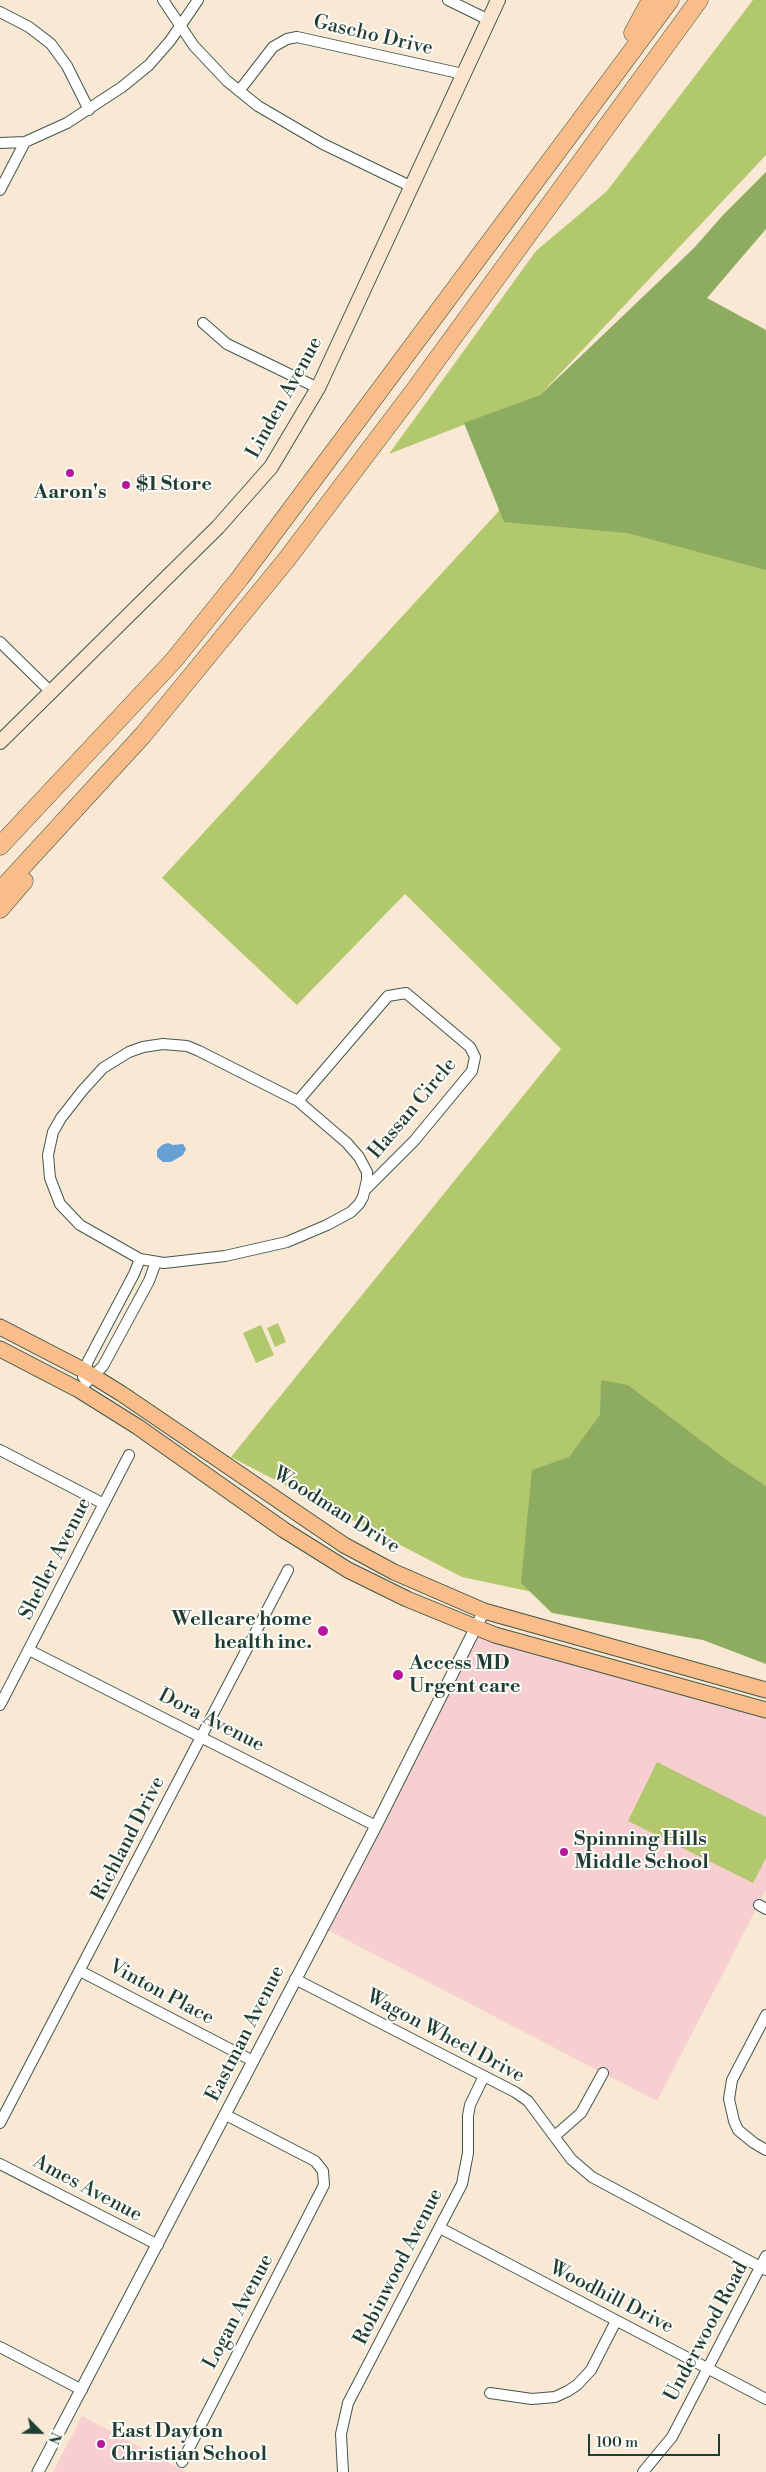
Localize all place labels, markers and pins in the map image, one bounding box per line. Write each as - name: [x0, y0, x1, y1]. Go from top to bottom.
- marker: Aaron's: [64, 467, 76, 479]
- place label: $1 Store: [136, 473, 212, 497]
- marker: $1 Store: [120, 479, 132, 491]
- place label: Aaron's: [34, 481, 106, 505]
- place label: Wellcare home health inc.: [171, 1608, 312, 1655]
- marker: Wellcare home health inc.: [316, 1624, 330, 1638]
- place label: Access MD Urgent care: [409, 1652, 520, 1699]
- marker: Access MD Urgent care: [391, 1668, 405, 1682]
- place label: Spinning Hills Middle School: [574, 1828, 709, 1875]
- marker: Spinning Hills Middle School: [558, 1846, 570, 1858]
- place label: East Dayton Christian School: [111, 2420, 267, 2467]
- marker: East Dayton Christian School: [95, 2438, 107, 2450]

